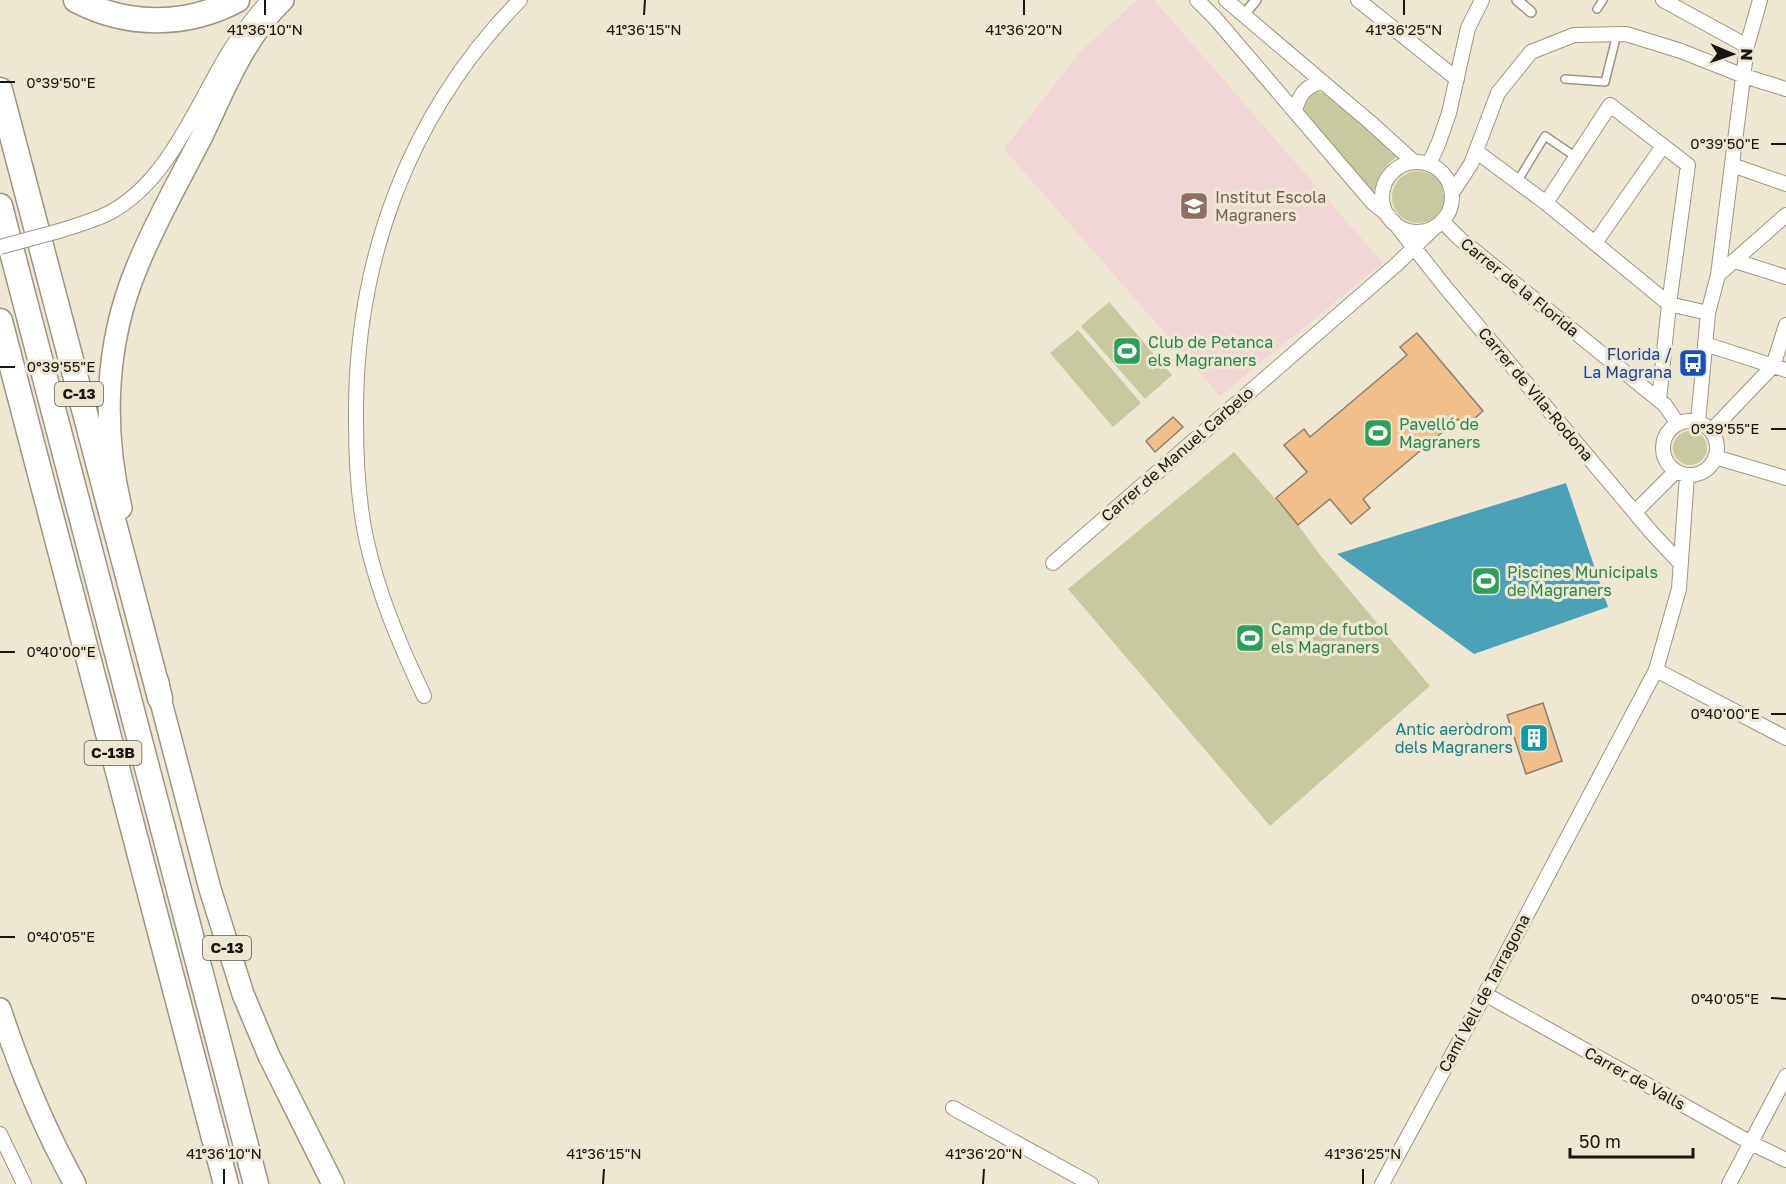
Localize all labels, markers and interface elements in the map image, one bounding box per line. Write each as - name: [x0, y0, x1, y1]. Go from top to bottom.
- text: 41°36'10"N: [227, 20, 303, 38]
- text: 41°36'15"N: [606, 20, 682, 38]
- text: 41°36'20"N: [985, 20, 1063, 38]
- text: 41°36'25"N: [1366, 20, 1442, 38]
- north arrow: [1702, 24, 1762, 84]
- text: N: [1737, 48, 1757, 61]
- text: 0°39'50"E: [26, 73, 96, 91]
- text: 0°39'50"E: [1690, 134, 1760, 152]
- place label: Institut Escola Magraners: [1215, 187, 1326, 225]
- school or university icon: Institut Escola Magraners: [1178, 190, 1210, 222]
- street label: Carrer de la Florida: [1457, 233, 1583, 341]
- street label: Carrer de Vila-Rodona: [1474, 323, 1598, 465]
- place label: Club de Petanca els Magraners: [1148, 332, 1273, 370]
- sports icon: Club de Petanca els Magraners: [1111, 335, 1143, 367]
- place label: Florida / La Magrana: [1583, 344, 1672, 382]
- bus stop icon: Florida / La Magrana: [1677, 347, 1709, 379]
- text: 0°39'55"E: [27, 357, 95, 375]
- road number: C-13: [55, 382, 103, 406]
- street label: Carrer de Manuel Carbelo: [1097, 382, 1257, 526]
- place label: Pavelló de Magraners: [1399, 414, 1481, 452]
- sports icon: Pavelló de Magraners: [1362, 417, 1394, 449]
- text: 0°39'55"E: [1691, 419, 1759, 437]
- place label: Piscines Municipals de Magraners: [1507, 562, 1658, 600]
- sports icon: Piscines Municipals de Magraners: [1470, 565, 1502, 597]
- place label: Camp de futbol els Magraners: [1271, 619, 1389, 657]
- sports icon: Camp de futbol els Magraners: [1234, 622, 1266, 654]
- text: 0°40'00"E: [26, 642, 96, 660]
- text: 0°40'00"E: [1690, 704, 1760, 722]
- place label: Antic aeròdrom dels Magraners: [1395, 719, 1513, 757]
- building icon: Antic aeròdrom dels Magraners: [1518, 722, 1550, 754]
- road number: C-13B: [84, 741, 142, 765]
- street label: Camí Vell de Tarragona: [1434, 911, 1534, 1075]
- text: 0°40'05"E: [27, 927, 95, 945]
- road number: C-13: [203, 936, 251, 960]
- text: 0°40'05"E: [1691, 989, 1759, 1007]
- street label: Carrer de Valls: [1581, 1042, 1689, 1114]
- scale bar: [1570, 1121, 1693, 1159]
- text: 50 m: [1579, 1130, 1621, 1152]
- text: 41°36'10"N: [186, 1144, 262, 1162]
- text: 41°36'15"N: [566, 1144, 642, 1162]
- text: 41°36'20"N: [945, 1144, 1023, 1162]
- text: 41°36'25"N: [1325, 1144, 1401, 1162]

